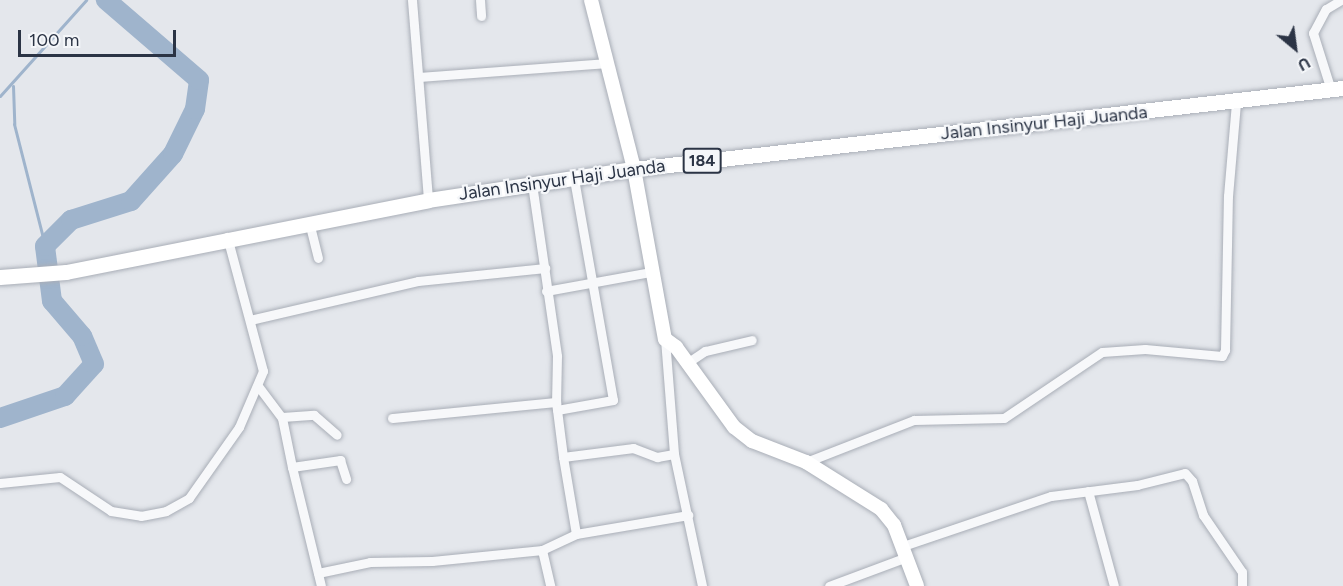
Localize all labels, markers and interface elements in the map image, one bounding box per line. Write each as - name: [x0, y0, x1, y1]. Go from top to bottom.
- scale bar: [21, 18, 178, 56]
- north arrow: [1265, 18, 1325, 78]
- text: 100 m: [29, 29, 79, 51]
- text: U: [1294, 53, 1314, 75]
- street label: Jalan Insinyur Haji Juanda: [939, 101, 1149, 145]
- road number: 184: [682, 148, 722, 174]
- street label: Jalan Insinyur Haji Juanda: [458, 155, 666, 205]

